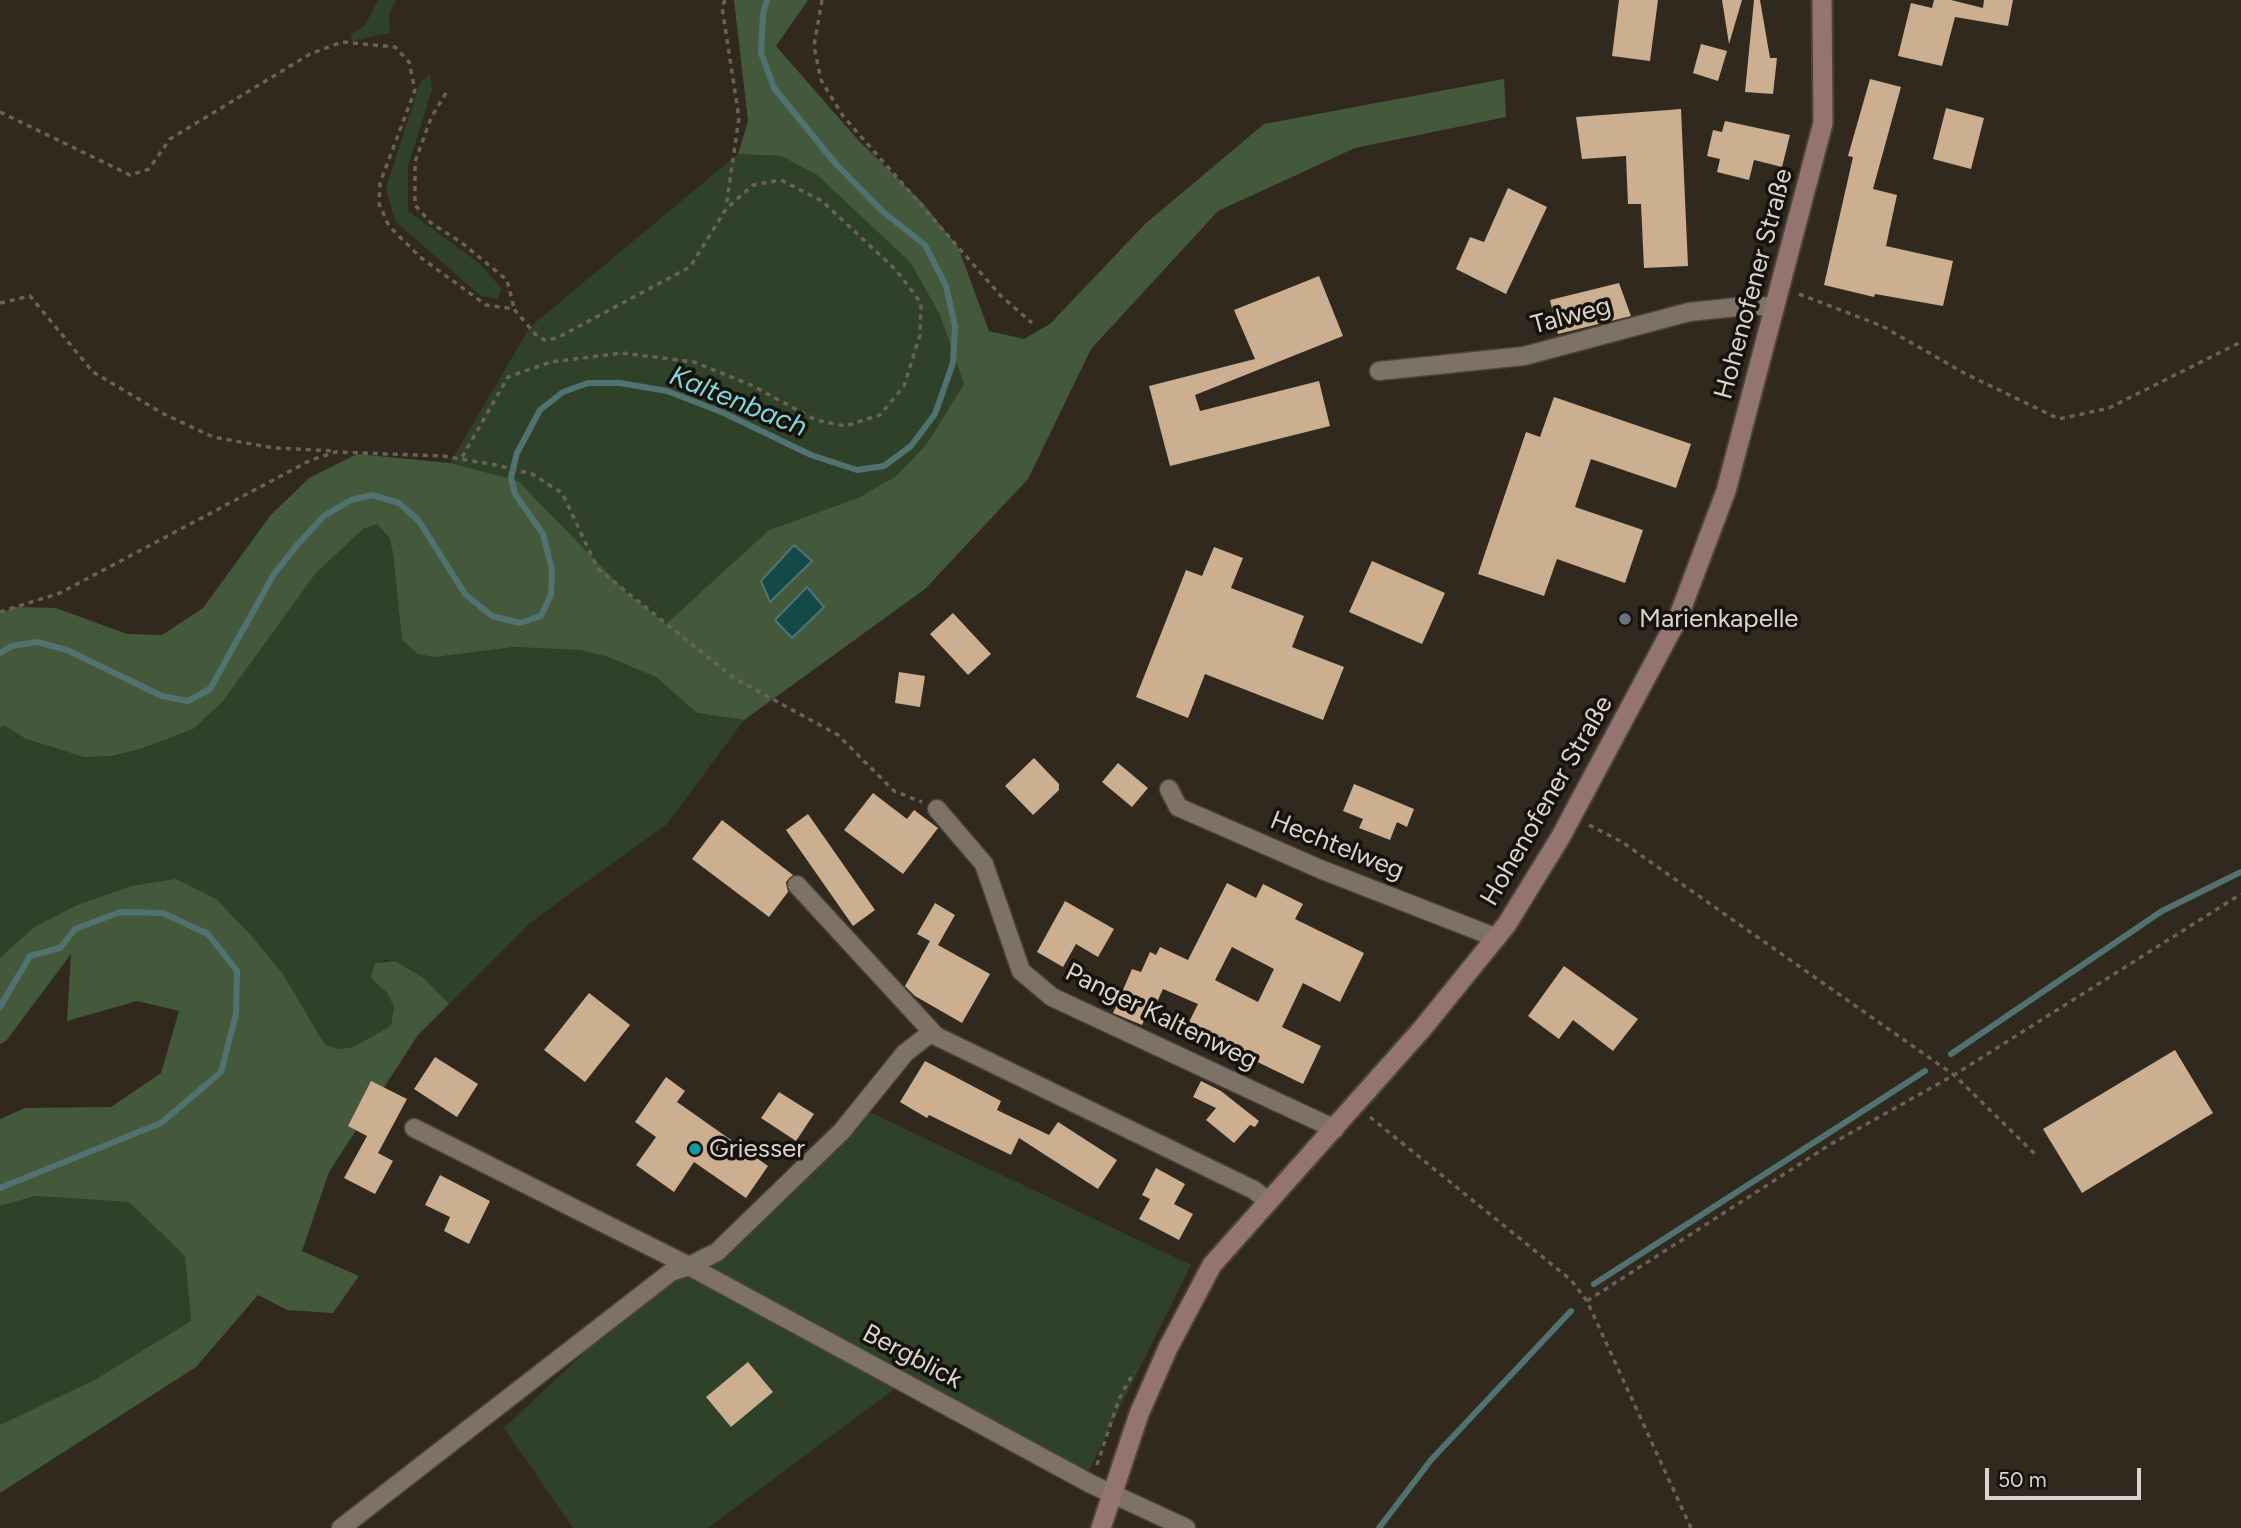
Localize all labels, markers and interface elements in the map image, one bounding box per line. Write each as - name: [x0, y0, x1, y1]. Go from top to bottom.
- street label: Hohenofener Straße: [1708, 165, 1800, 403]
- street label: Talweg: [1528, 290, 1614, 342]
- water label: Kaltenbach: [665, 359, 811, 445]
- place label: Marienkapelle: [1639, 603, 1799, 635]
- marker: Marienkapelle: [1617, 611, 1633, 627]
- street label: Hohenofener Straße: [1474, 690, 1620, 912]
- street label: Hechtelweg: [1266, 805, 1408, 887]
- street label: Panger Kaltenweg: [1060, 957, 1262, 1077]
- place label: Griesser: [709, 1133, 805, 1165]
- marker: Griesser: [687, 1141, 703, 1157]
- street label: Bergblick: [857, 1318, 967, 1396]
- scale bar: [1989, 1454, 2145, 1498]
- text: 50 m: [1998, 1467, 2047, 1492]

